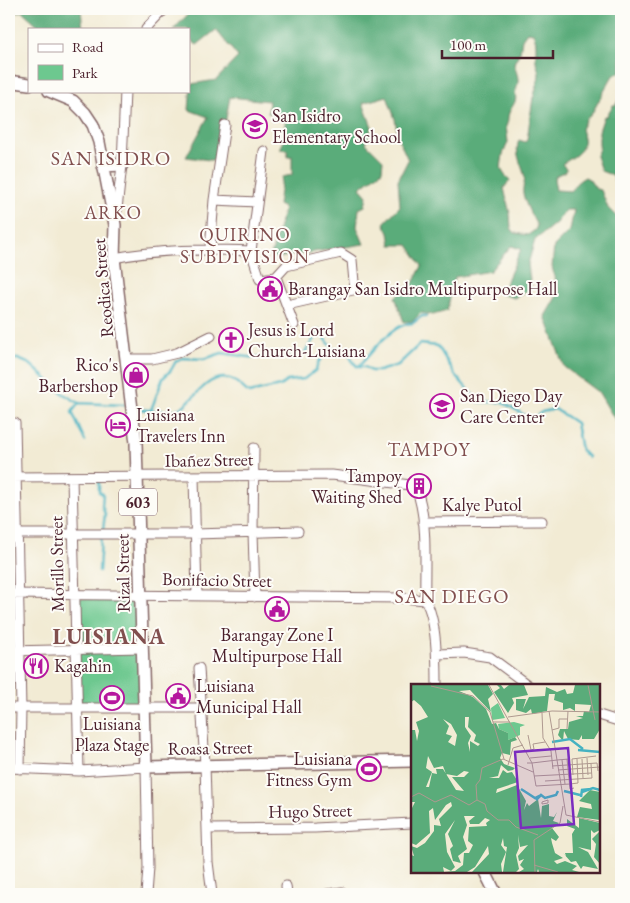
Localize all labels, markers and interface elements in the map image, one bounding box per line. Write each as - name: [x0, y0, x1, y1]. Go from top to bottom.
- legend: [28, 28, 190, 92]
- scale bar: [442, 28, 554, 60]
- text: 100 m: [450, 35, 487, 54]
- text: Road: [72, 37, 104, 56]
- text: Park: [72, 63, 99, 82]
- place label: San Isidro Elementary School: [272, 104, 401, 148]
- school or university icon: San Isidro Elementary School: [242, 113, 268, 139]
- district label: SAN ISIDRO: [51, 145, 171, 171]
- district label: ARKO: [83, 200, 142, 225]
- district label: QUIRINO SUBDIVISION: [180, 222, 310, 269]
- street label: Reodica Street: [87, 237, 118, 339]
- public building icon: Barangay San Isidro Multipurpose Hall: [257, 276, 283, 302]
- place label: Barangay San Isidro Multipurpose Hall: [288, 277, 557, 300]
- place label: Jesus is Lord Church-Luisiana: [246, 318, 366, 362]
- church icon: Jesus is Lord Church-Luisiana: [218, 327, 244, 353]
- place label: Rico's Barbershop: [39, 353, 118, 397]
- shop icon: Rico's Barbershop: [123, 362, 149, 388]
- place label: San Diego Day Care Center: [460, 384, 563, 428]
- school or university icon: San Diego Day Care Center: [429, 393, 455, 419]
- place label: Luisiana Travelers Inn: [136, 403, 226, 447]
- hotel icon: Luisiana Travelers Inn: [105, 412, 131, 438]
- district label: TAMPOY: [388, 437, 470, 462]
- street label: Ibañez Street: [164, 447, 254, 472]
- place label: Tampoy Waiting Shed: [311, 464, 403, 508]
- building icon: Tampoy Waiting Shed: [406, 473, 432, 499]
- road number: 603: [119, 488, 157, 516]
- street label: Kalye Putol: [442, 493, 522, 516]
- street label: Morillo Street: [44, 516, 69, 612]
- street label: Rizal Street: [110, 533, 135, 613]
- street label: Bonifacio Street: [162, 567, 272, 592]
- district label: SAN DIEGO: [395, 583, 509, 609]
- public building icon: Barangay Zone I Multipurpose Hall: [264, 596, 290, 622]
- district label: LUISIANA: [52, 622, 166, 651]
- place label: Barangay Zone I Multipurpose Hall: [212, 623, 342, 667]
- restaurant icon: Kagahin: [23, 653, 49, 679]
- place label: Kagahin: [54, 654, 112, 677]
- place label: Luisiana Municipal Hall: [196, 674, 302, 718]
- public building icon: Luisiana Municipal Hall: [165, 683, 191, 709]
- inset map: [411, 684, 600, 873]
- sports icon: Luisiana Plaza Stage: [99, 685, 125, 711]
- place label: Luisiana Plaza Stage: [75, 712, 149, 756]
- street label: Roasa Street: [167, 735, 253, 760]
- place label: Luisiana Fitness Gym: [266, 747, 353, 791]
- sports icon: Luisiana Fitness Gym: [356, 756, 382, 782]
- street label: Hugo Street: [268, 798, 353, 823]

